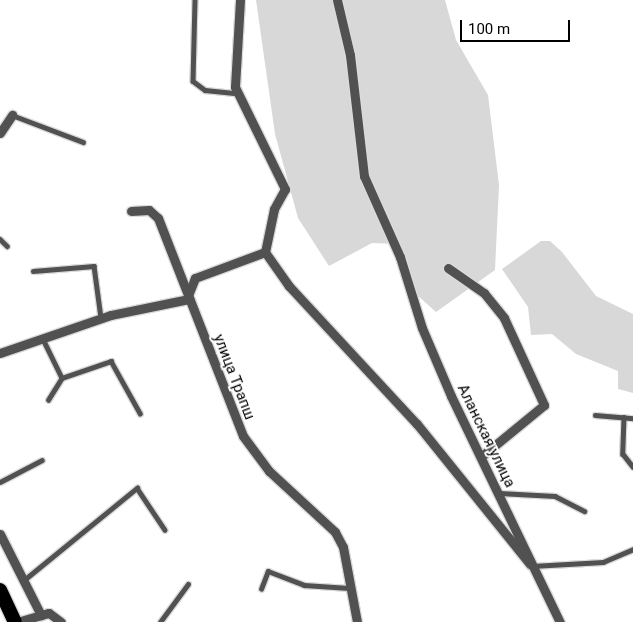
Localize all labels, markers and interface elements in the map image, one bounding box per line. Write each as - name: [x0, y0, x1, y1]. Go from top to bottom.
- scale bar: [463, 10, 573, 42]
- text: 100 m: [468, 20, 510, 38]
- street label: улица Трапш: [209, 332, 259, 422]
- street label: Аланская улица: [453, 381, 519, 491]

